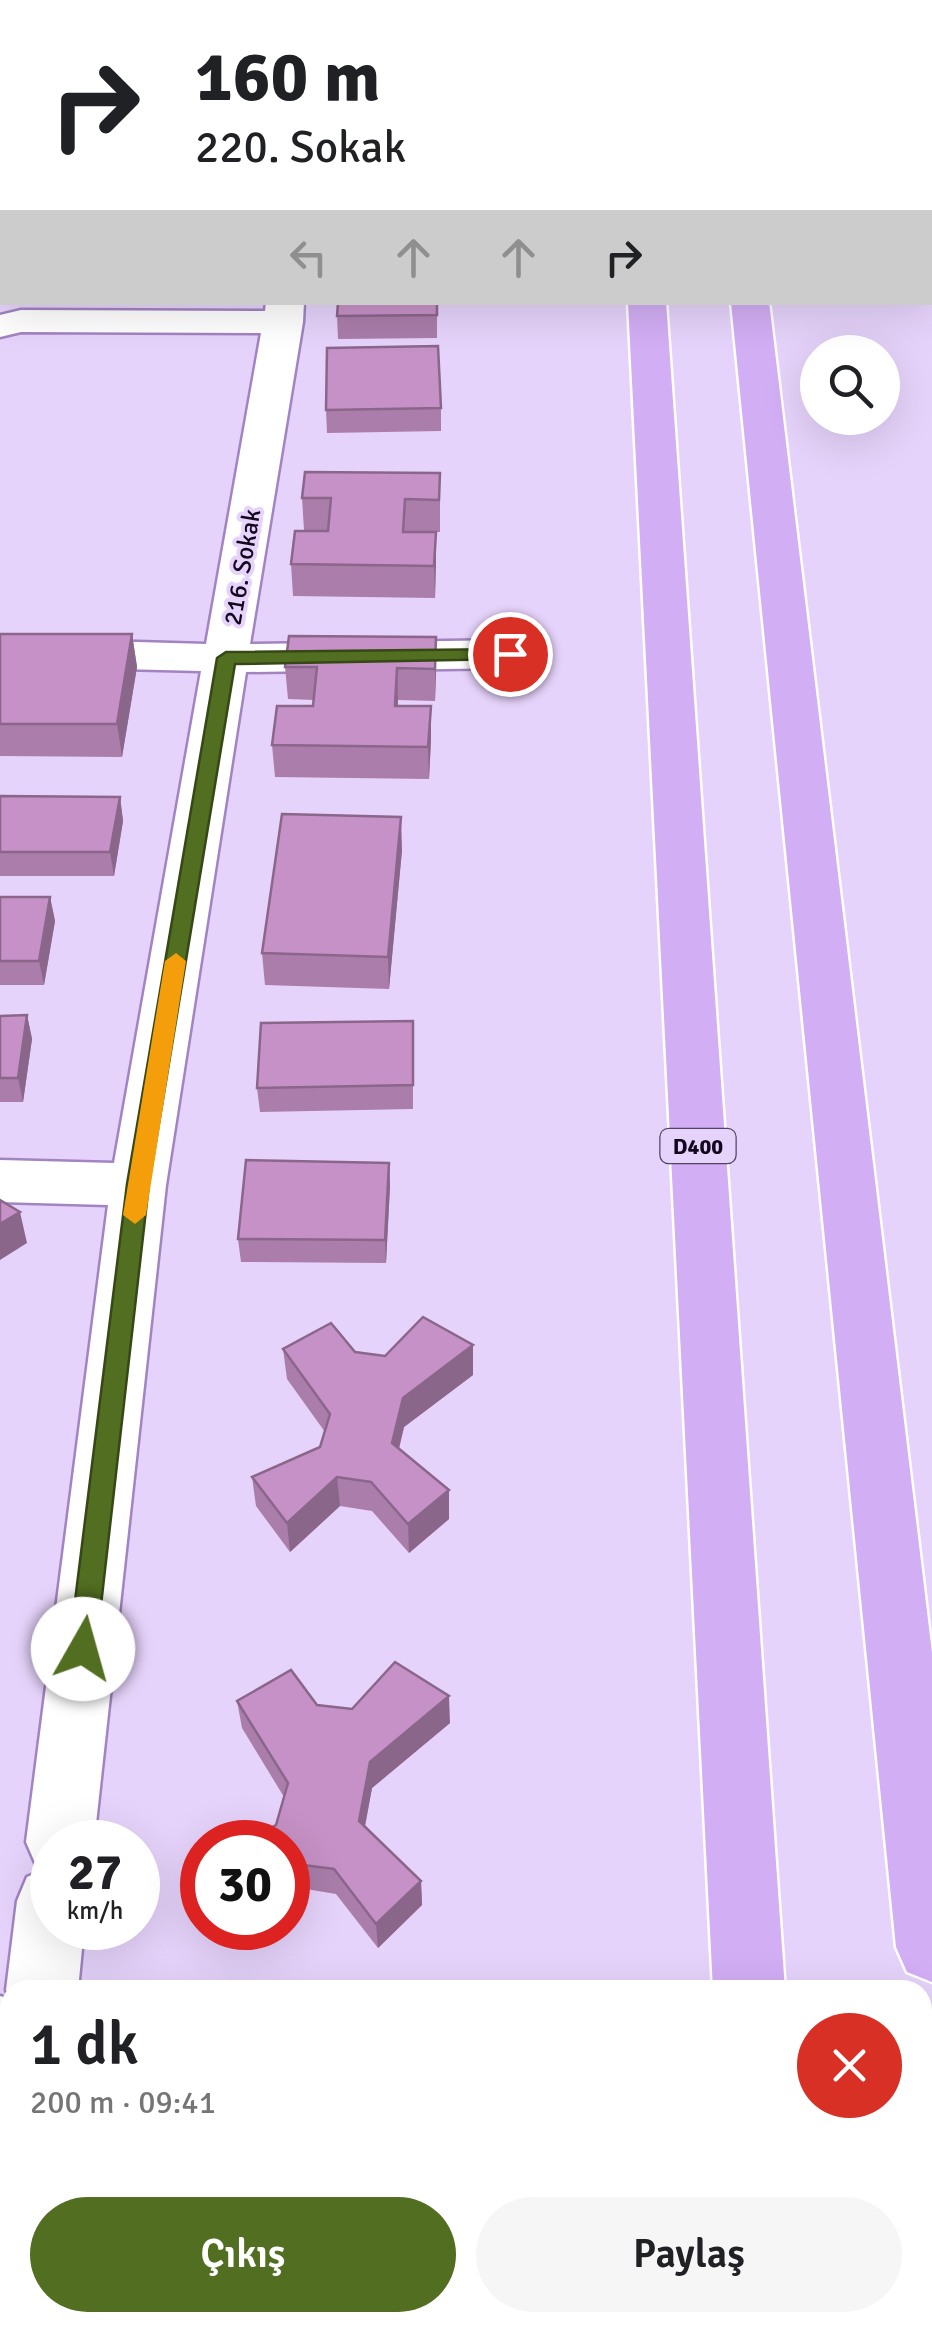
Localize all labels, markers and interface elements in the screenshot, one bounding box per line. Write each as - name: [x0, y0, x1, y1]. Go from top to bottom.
- text: 160 m: [195, 34, 380, 120]
- icon: right: [30, 40, 160, 170]
- text: 220. Sokak: [195, 120, 406, 175]
- icon: left: [281, 230, 336, 285]
- icon: ahead: [386, 230, 441, 285]
- icon: ahead: [491, 230, 546, 285]
- icon: right: [596, 230, 651, 285]
- map controls: [800, 335, 900, 435]
- button: search: [800, 335, 900, 435]
- street label: 216. Sokak: [217, 506, 268, 627]
- pin: [468, 612, 553, 697]
- icon: arrive: [483, 627, 538, 682]
- road number: D400: [660, 1129, 736, 1163]
- position arrow: [31, 1597, 135, 1701]
- speed limit sign: 30: [180, 1820, 310, 1950]
- text: 27: [68, 1842, 122, 1904]
- text: km/h: [67, 1895, 123, 1926]
- text: 1 dk: [30, 2008, 138, 2082]
- button: close: [797, 2013, 902, 2118]
- text: 200 m · 09:41: [30, 2083, 216, 2122]
- button: Çıkış: [30, 2197, 456, 2312]
- button: Paylaş: [476, 2197, 902, 2312]

